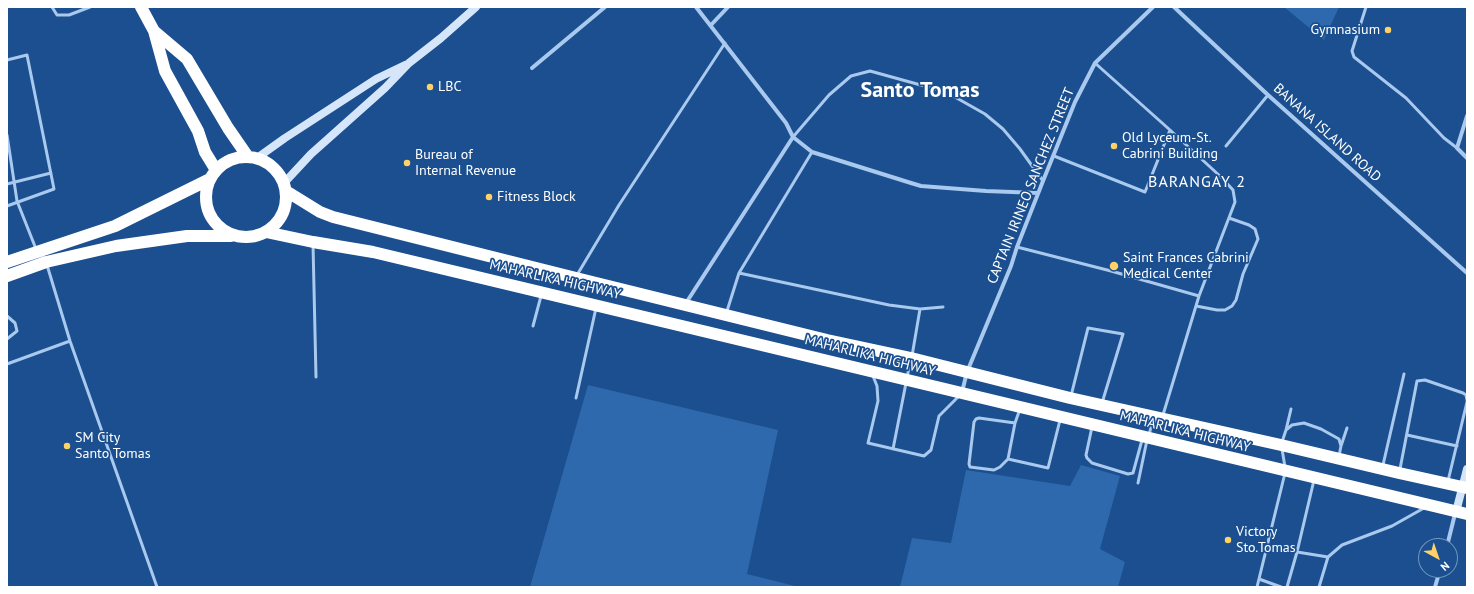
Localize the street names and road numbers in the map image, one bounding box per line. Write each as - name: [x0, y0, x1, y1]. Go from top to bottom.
- street label: BANANA ISLAND ROAD: [1270, 80, 1384, 186]
- street label: CAPTAIN IRINEO SANCHEZ STREET: [984, 85, 1078, 287]
- street label: MAHARLIKA HIGHWAY: [488, 257, 622, 303]
- street label: MAHARLIKA HIGHWAY: [803, 332, 937, 380]
- street label: MAHARLIKA HIGHWAY: [1118, 408, 1252, 456]

